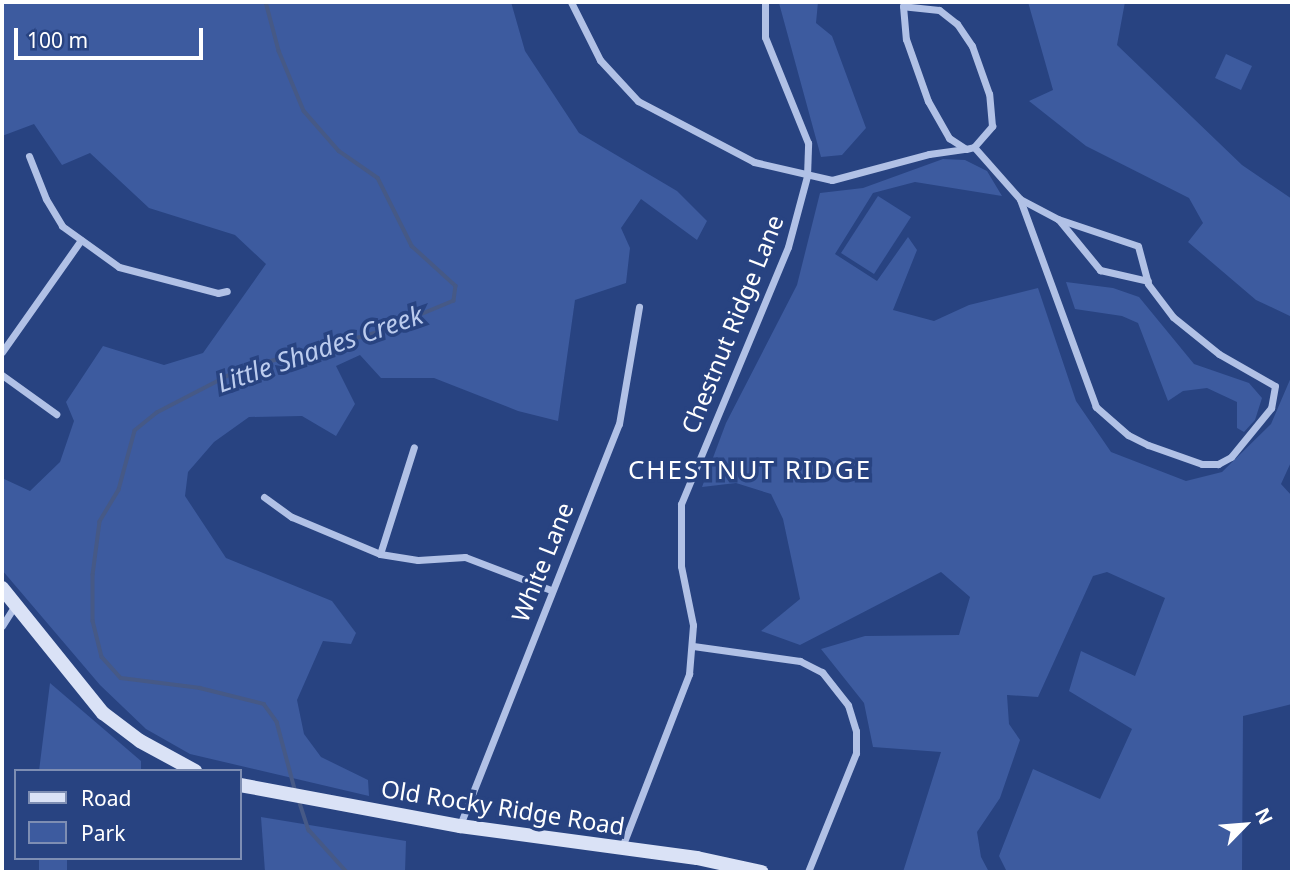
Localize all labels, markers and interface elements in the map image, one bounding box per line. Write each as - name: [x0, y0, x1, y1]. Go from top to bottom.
- scale bar: [18, 14, 206, 58]
- text: 100 m: [27, 26, 88, 54]
- street label: Chestnut Ridge Lane: [675, 211, 789, 437]
- water label: Little Shades Creek: [213, 299, 427, 399]
- district label: CHESTNUT RIDGE: [630, 454, 870, 486]
- street label: White Lane: [505, 498, 579, 626]
- legend: [14, 769, 242, 860]
- street label: Old Rocky Ridge Road: [379, 774, 627, 840]
- text: Road: [81, 784, 131, 812]
- north arrow: [1210, 790, 1280, 860]
- text: N: [1249, 804, 1279, 829]
- text: Park: [81, 819, 125, 847]

